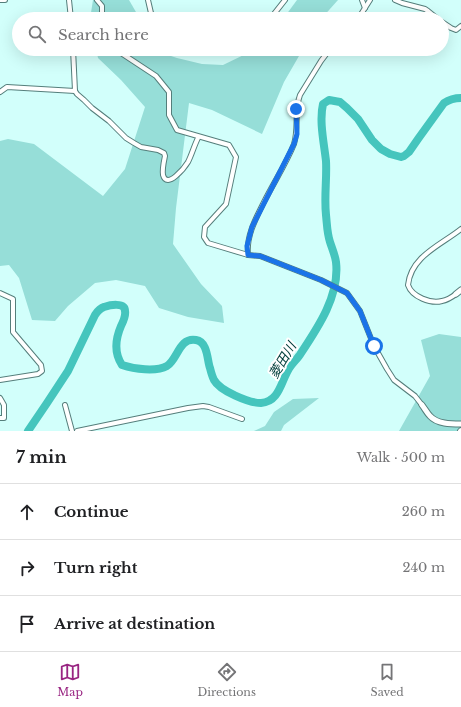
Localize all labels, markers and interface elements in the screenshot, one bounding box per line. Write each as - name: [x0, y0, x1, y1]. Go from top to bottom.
- search box: [12, 12, 449, 56]
- icon: search: [26, 23, 48, 45]
- text: Search here: [58, 25, 149, 44]
- route end: [287, 100, 305, 118]
- water label: 菱田川: [265, 337, 301, 381]
- route start: [365, 337, 383, 355]
- text: 7 min: [16, 447, 67, 468]
- text: Walk · 500 m: [357, 449, 445, 466]
- icon: ahead: [16, 501, 38, 523]
- text: Continue: [54, 502, 129, 521]
- text: 260 m: [402, 503, 445, 520]
- icon: right: [16, 557, 38, 579]
- text: Turn right: [54, 558, 137, 577]
- text: 240 m: [402, 559, 445, 576]
- icon: arrive: [16, 613, 38, 635]
- text: Arrive at destination: [54, 614, 215, 633]
- tab: Map: [57, 661, 83, 699]
- tab: Directions: [197, 661, 256, 699]
- tab: Saved: [371, 661, 404, 699]

